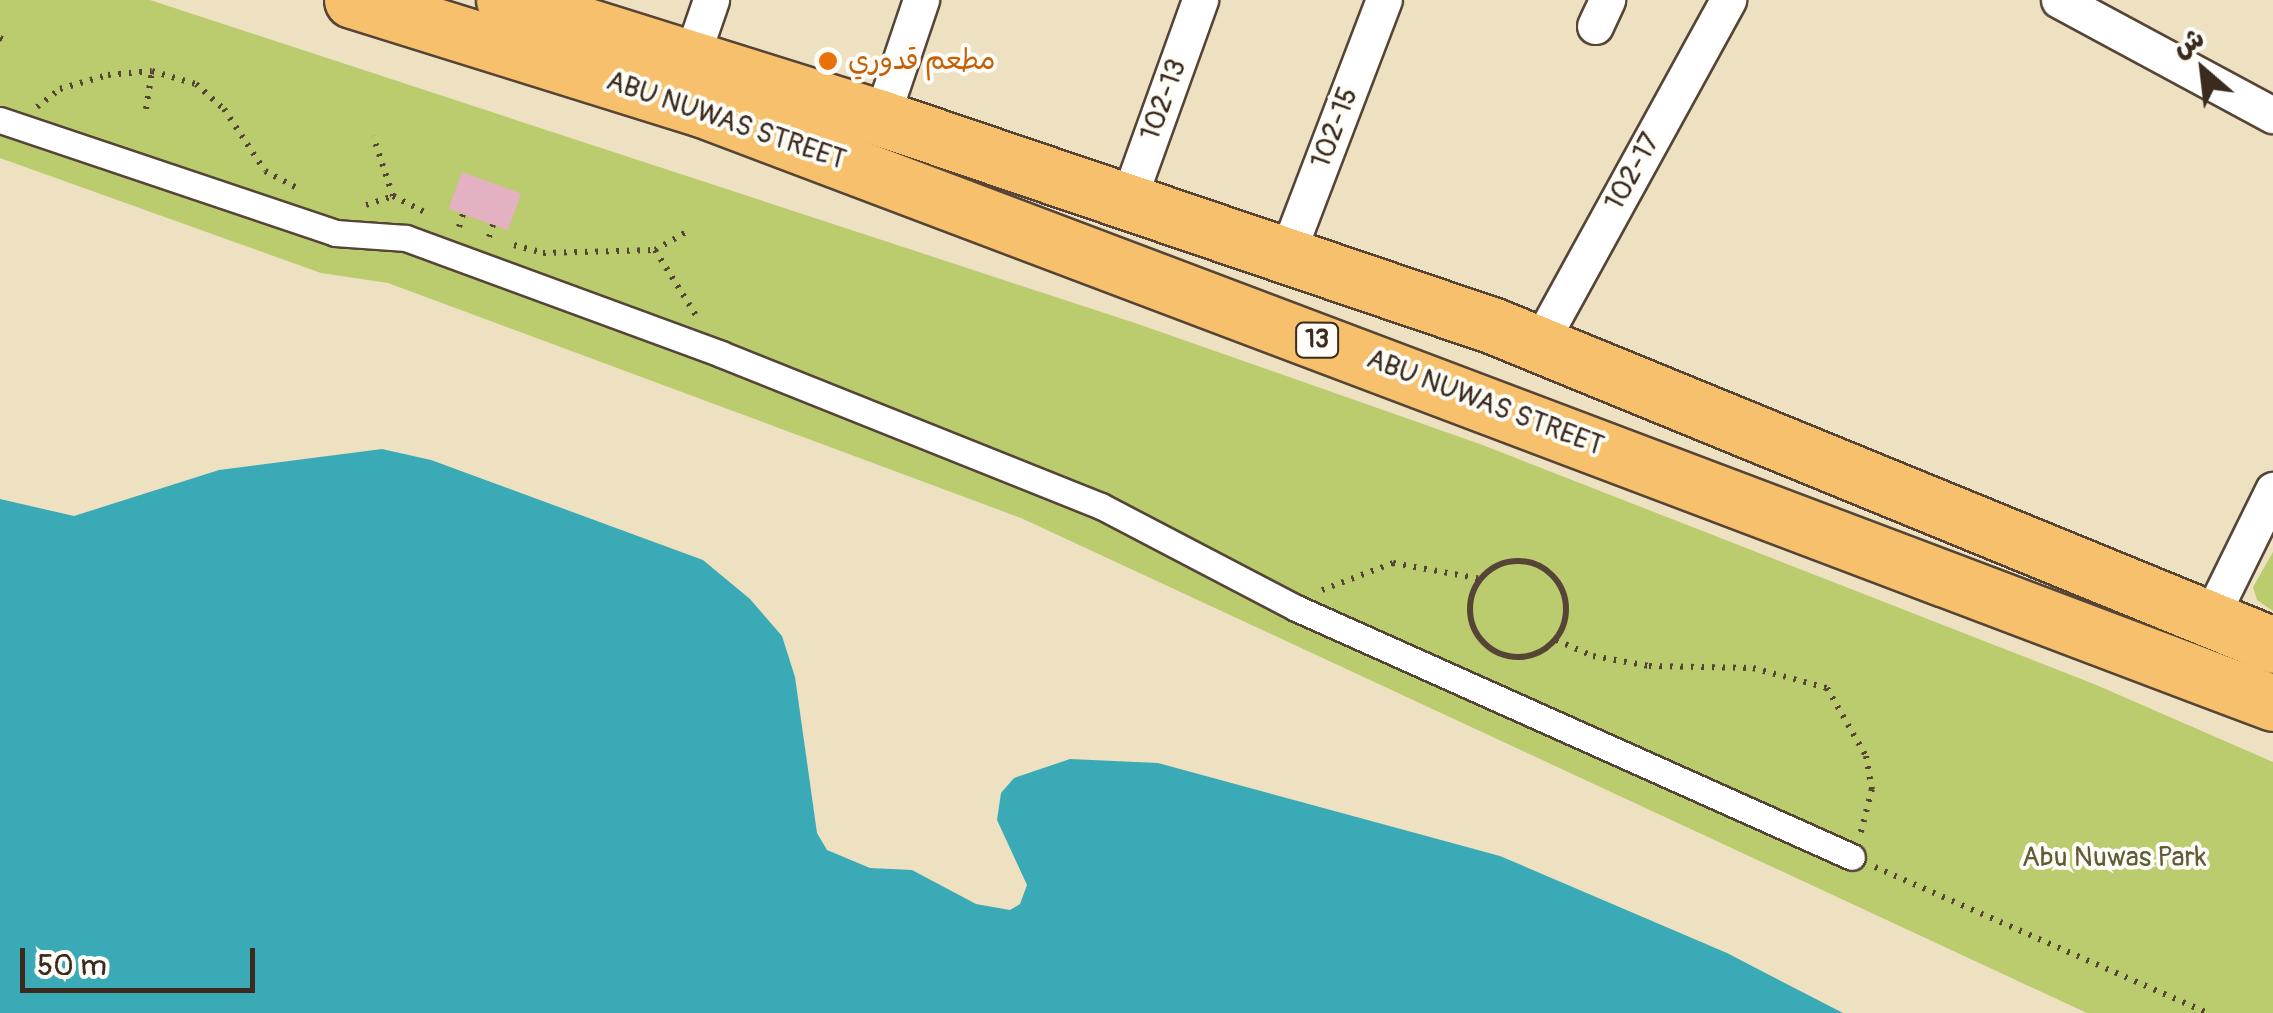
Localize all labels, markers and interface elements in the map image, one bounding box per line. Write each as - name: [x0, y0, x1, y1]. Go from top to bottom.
- north arrow: [2153, 20, 2253, 120]
- text: ش: [2167, 20, 2210, 66]
- place label: مطعم قدوري: [848, 44, 996, 78]
- marker: مطعم قدوري: [817, 50, 839, 72]
- street label: 102-13: [1134, 55, 1194, 145]
- street label: ABU NUWAS STREET: [602, 64, 850, 178]
- street label: 102-15: [1304, 83, 1366, 173]
- street label: 102-17: [1598, 127, 1668, 217]
- road number: 13: [1294, 320, 1340, 360]
- street label: ABU NUWAS STREET: [1362, 342, 1608, 464]
- park label: Abu Nuwas Park: [2022, 841, 2206, 875]
- scale bar: [25, 928, 260, 990]
- text: 50 m: [37, 947, 107, 984]

